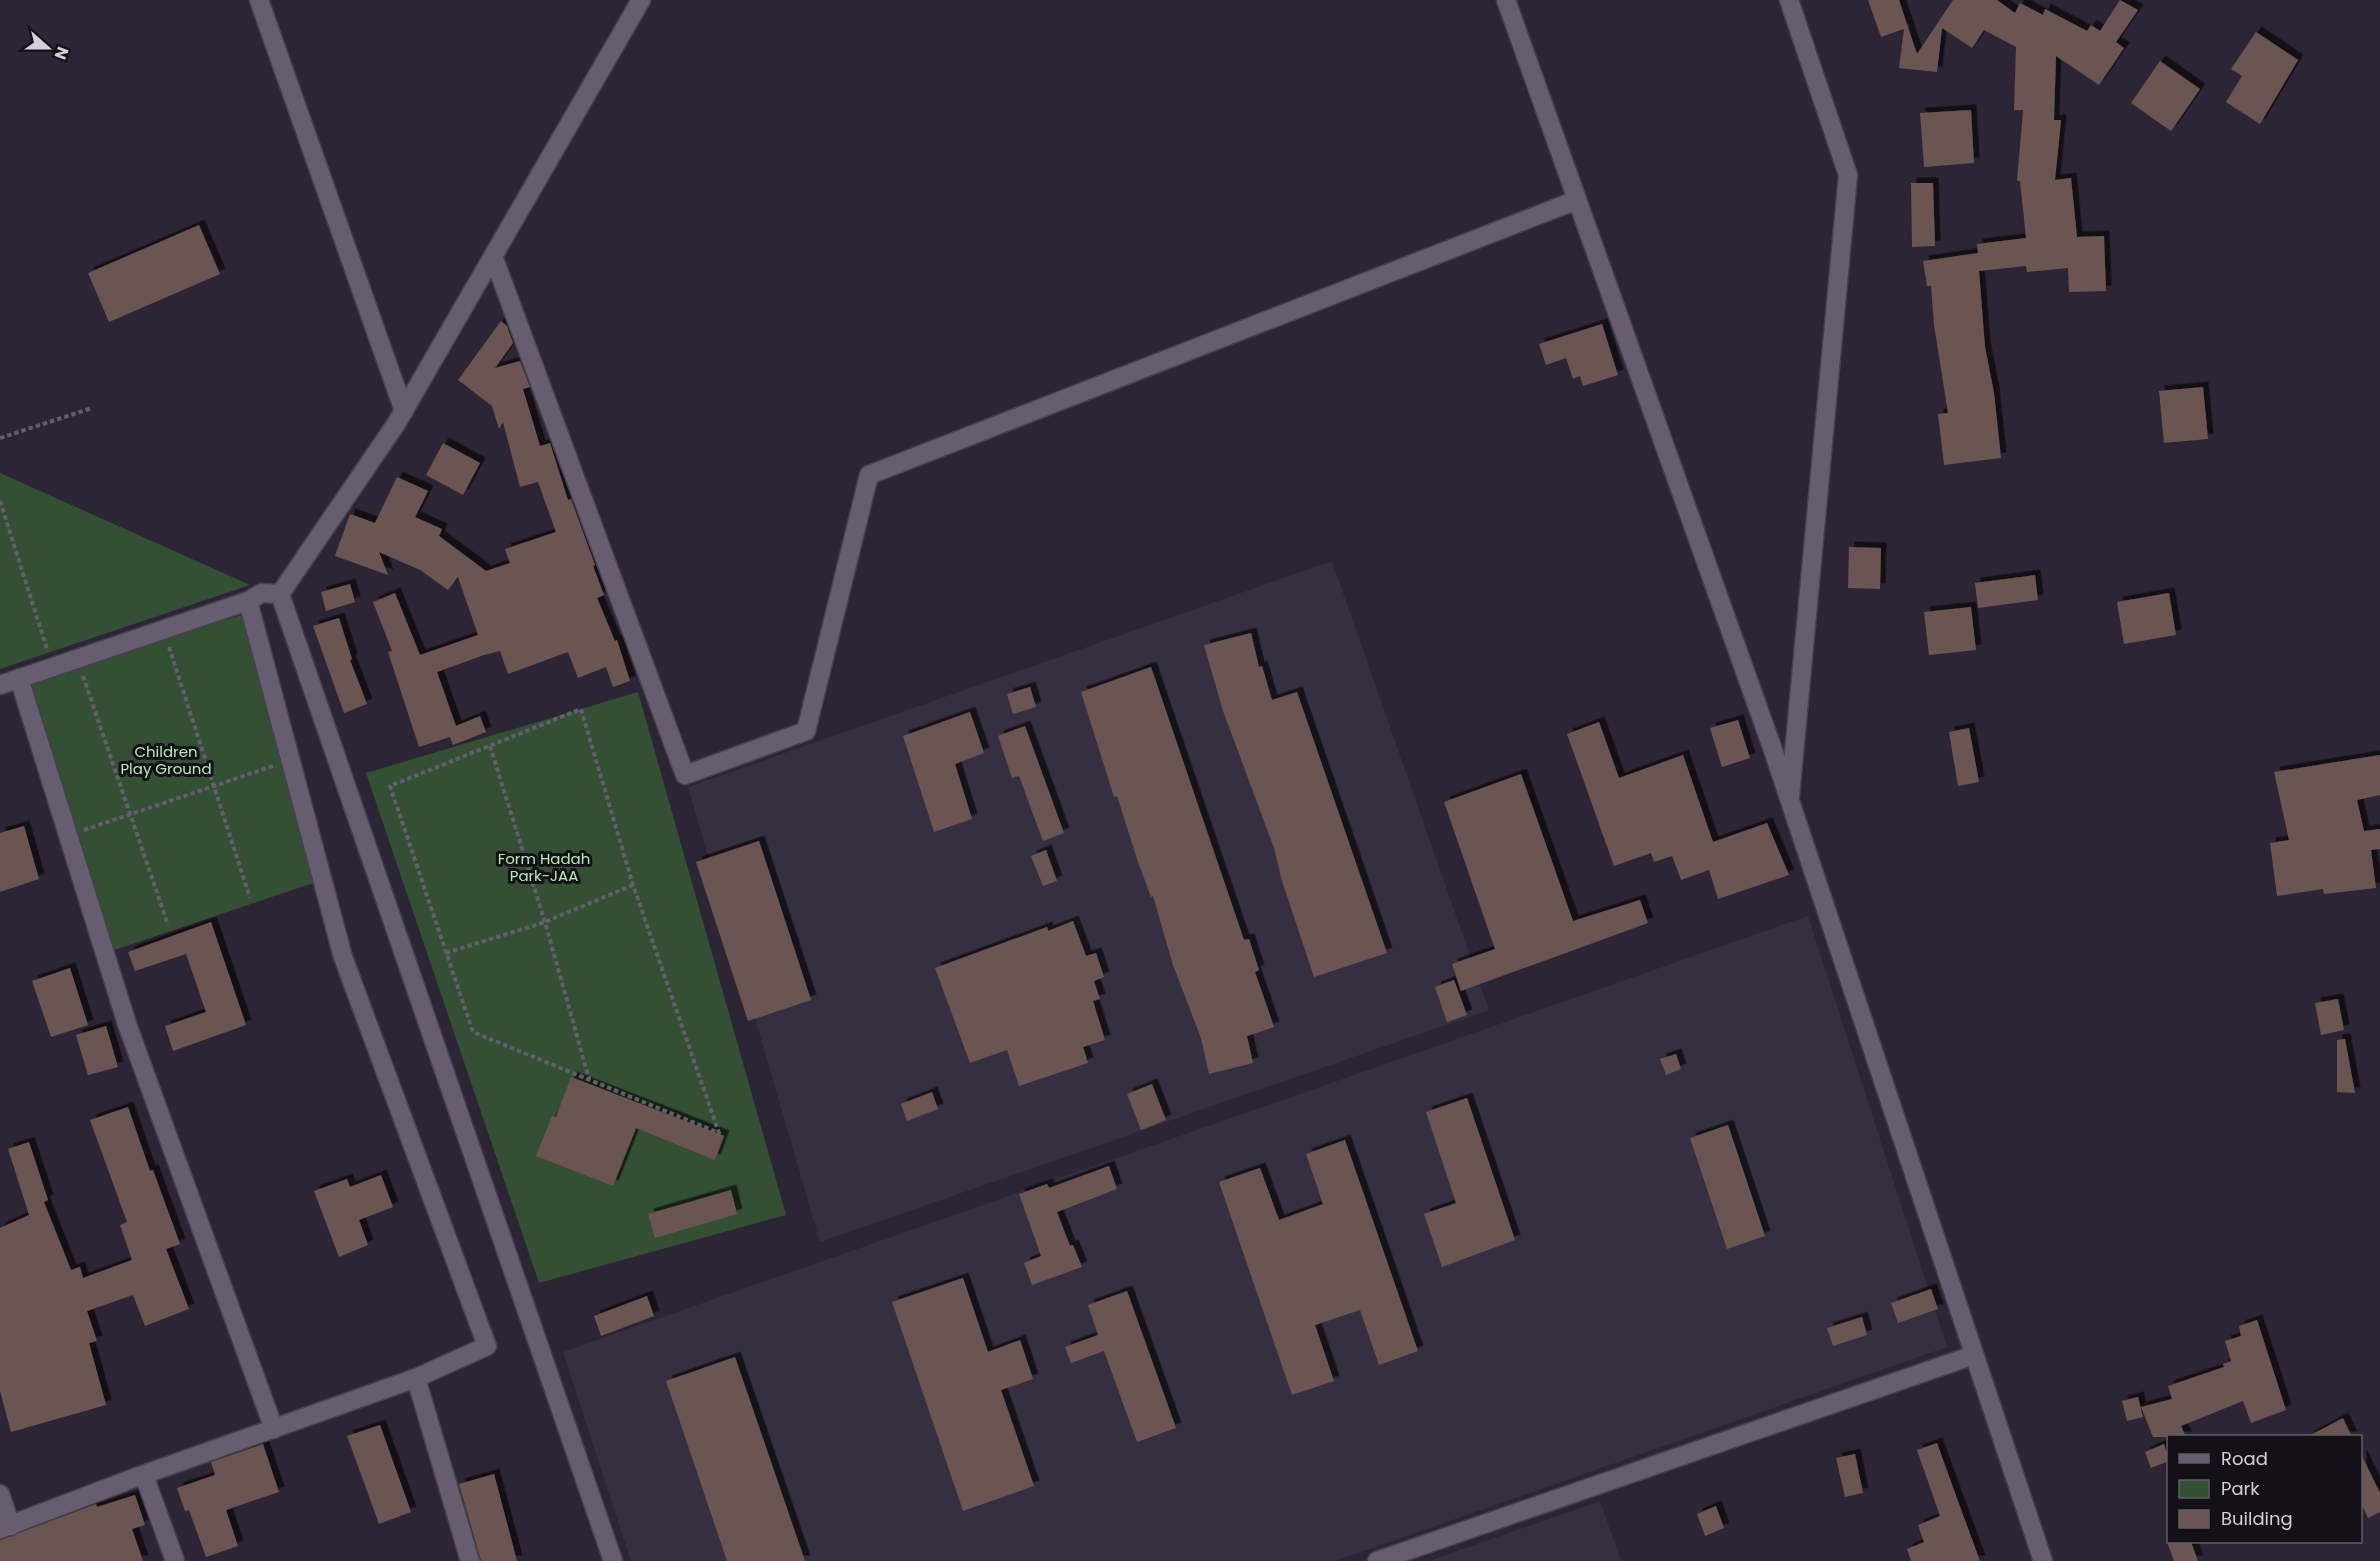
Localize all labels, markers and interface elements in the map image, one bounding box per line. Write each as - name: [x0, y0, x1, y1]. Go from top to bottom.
- north arrow: [18, 18, 78, 78]
- text: N: [49, 43, 74, 63]
- park label: Children Play Ground: [120, 741, 212, 779]
- park label: Form Hadah Park-JAA: [498, 848, 590, 886]
- legend: [2167, 1435, 2362, 1543]
- text: Road: [2221, 1446, 2268, 1471]
- text: Park: [2221, 1476, 2260, 1501]
- text: Building: [2221, 1506, 2293, 1531]

